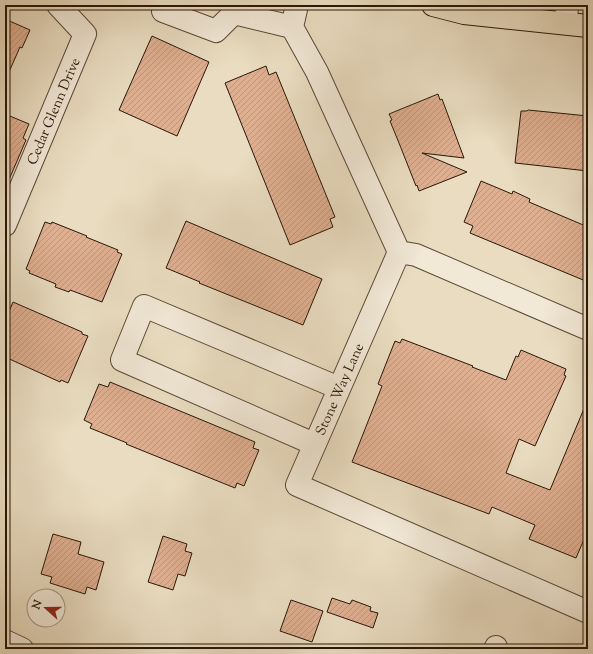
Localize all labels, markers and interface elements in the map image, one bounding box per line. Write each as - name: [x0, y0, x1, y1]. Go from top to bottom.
- street label: Cedar Glenn Drive: [23, 55, 86, 169]
- street label: Stone Way Lane: [312, 341, 370, 439]
- north arrow: [26, 588, 66, 628]
- text: N: [28, 598, 47, 613]

